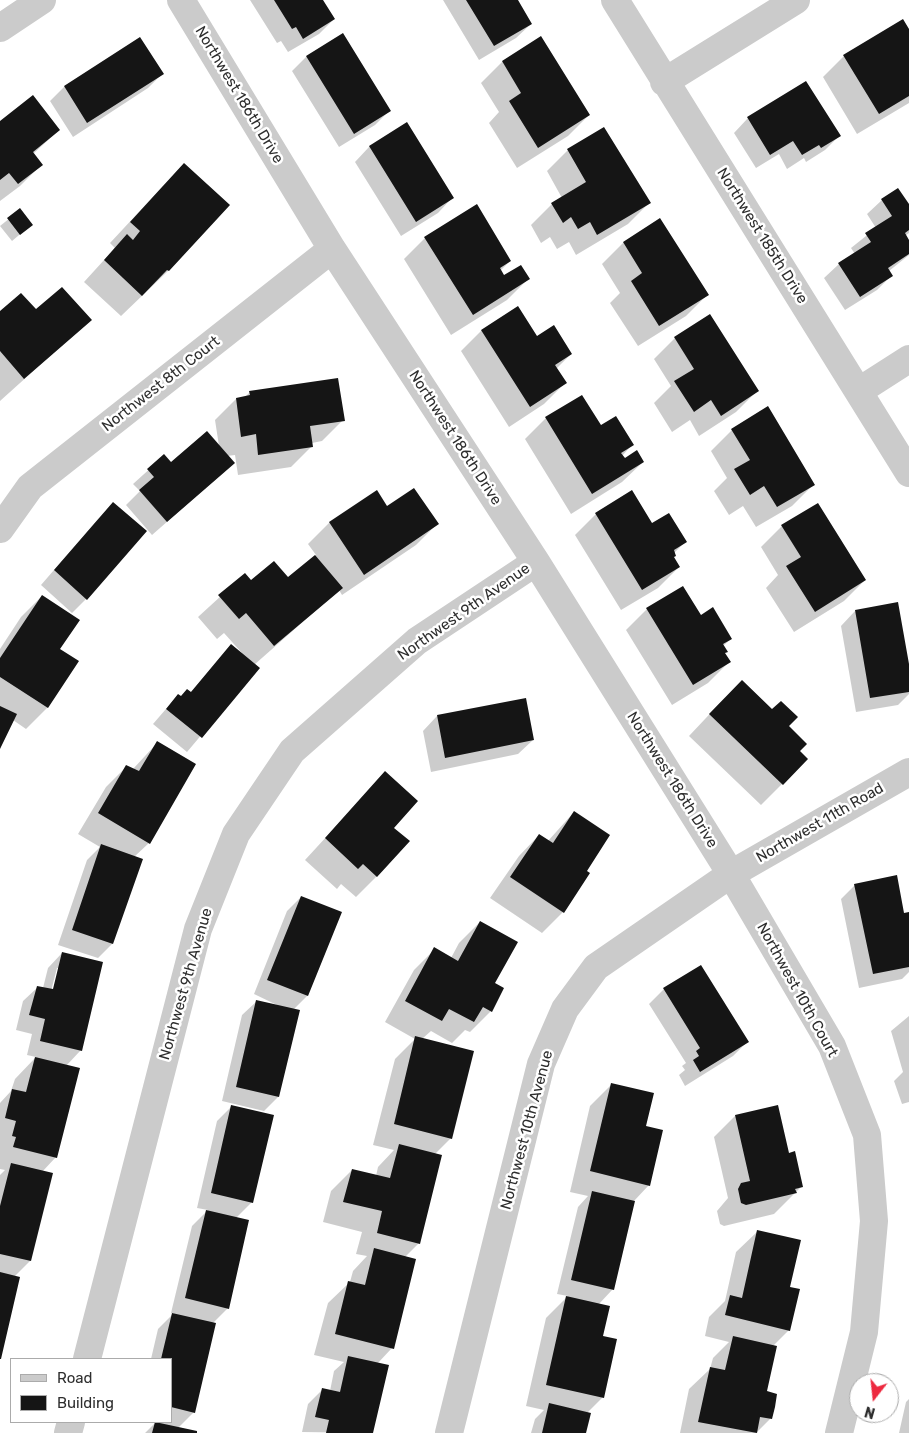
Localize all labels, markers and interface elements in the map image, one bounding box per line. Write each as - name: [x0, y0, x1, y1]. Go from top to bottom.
- street label: Northwest 186th Drive: [191, 23, 287, 167]
- street label: Northwest 185th Drive: [713, 165, 811, 307]
- street label: Northwest 8th Court: [99, 332, 223, 436]
- street label: Northwest 186th Drive: [405, 367, 505, 509]
- street label: Northwest 9th Avenue: [394, 560, 534, 664]
- street label: Northwest 186th Drive: [623, 709, 721, 851]
- street label: Northwest 11th Road: [753, 779, 887, 867]
- street label: Northwest 9th Avenue: [156, 906, 216, 1062]
- street label: Northwest 10th Court: [753, 920, 841, 1060]
- street label: Northwest 10th Avenue: [497, 1048, 557, 1212]
- legend: [10, 1358, 172, 1423]
- text: Road: [57, 1369, 93, 1387]
- north arrow: [849, 1373, 899, 1423]
- text: Building: [57, 1394, 114, 1412]
- text: N: [863, 1402, 877, 1422]

